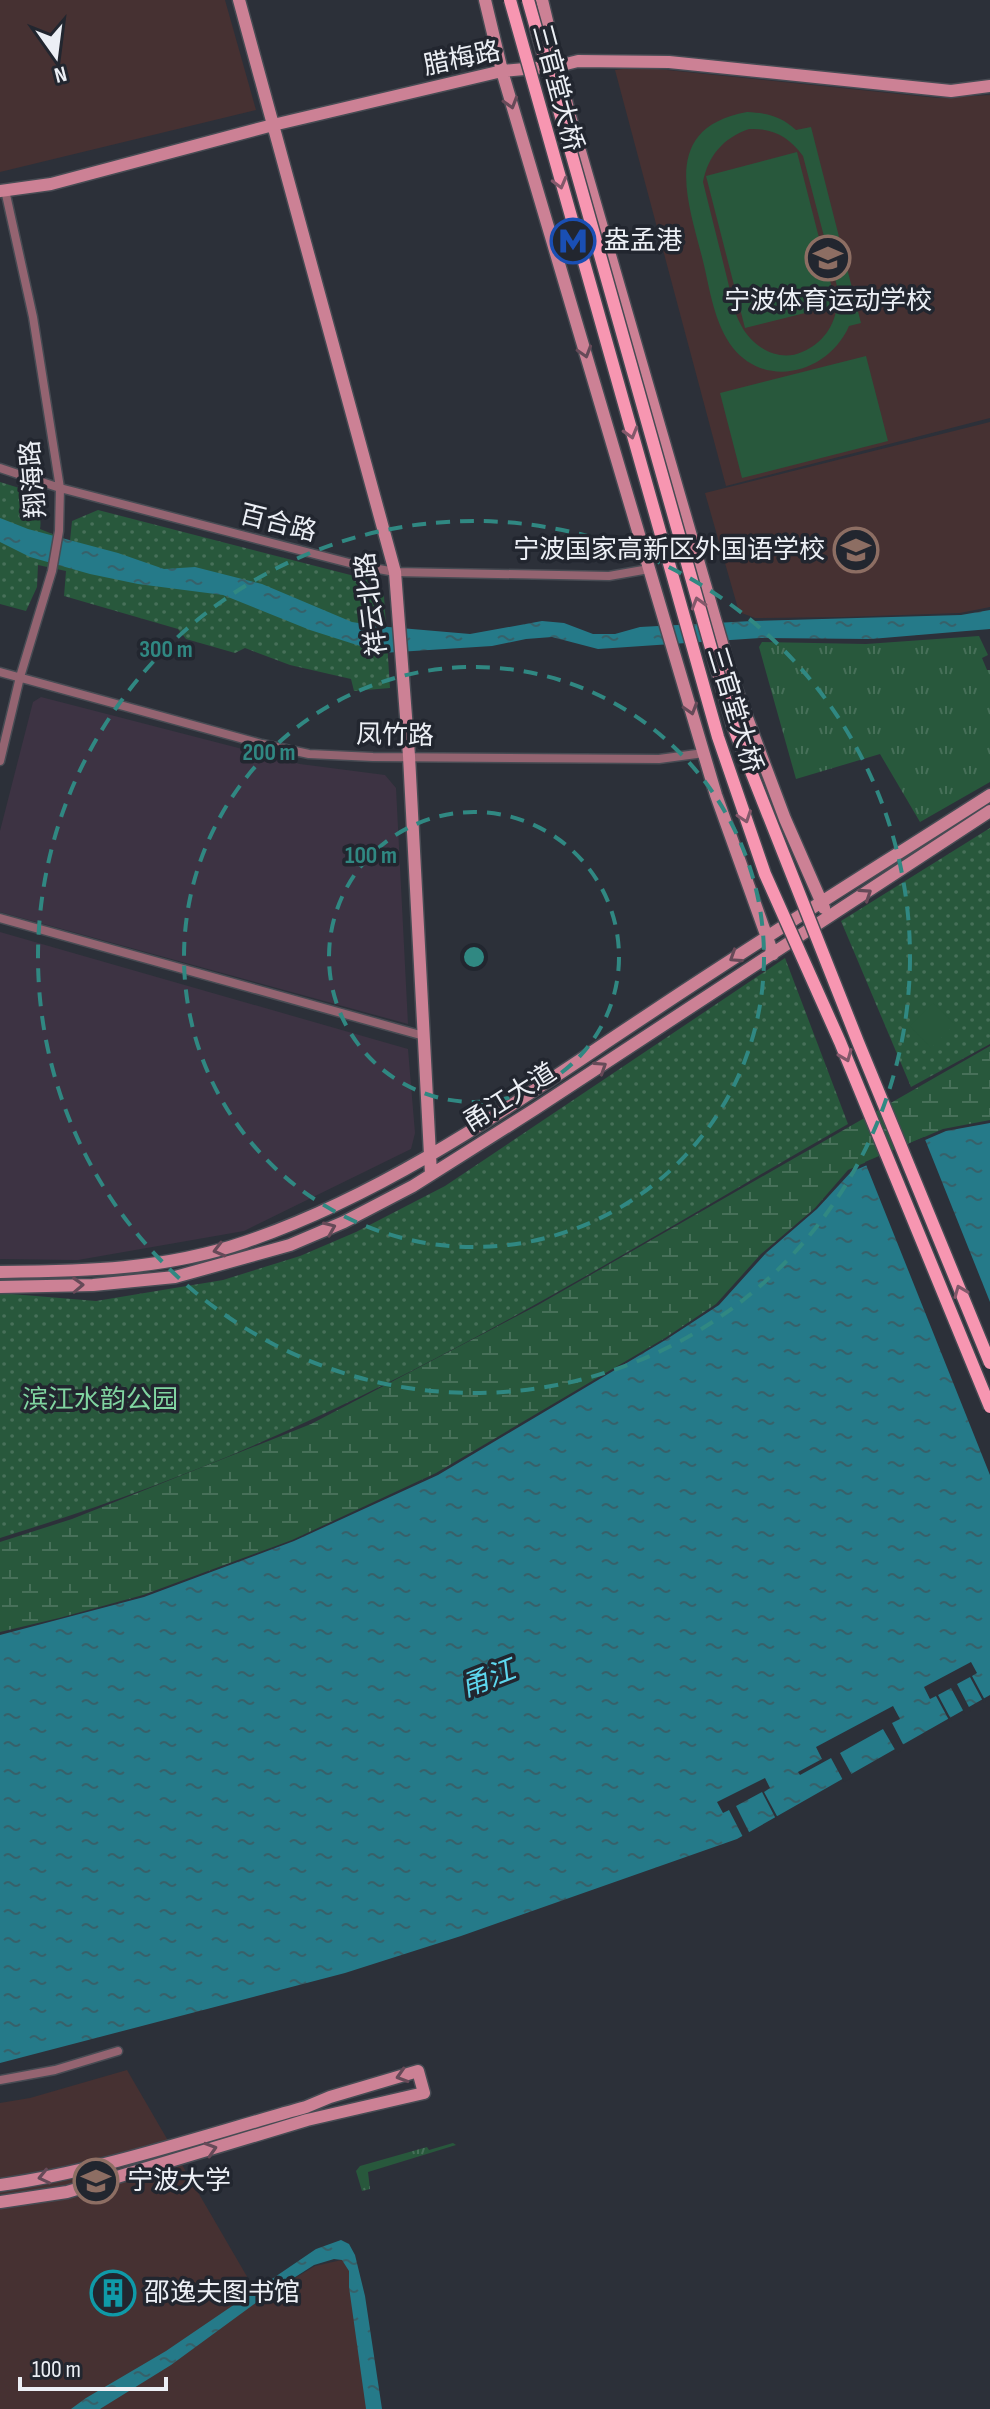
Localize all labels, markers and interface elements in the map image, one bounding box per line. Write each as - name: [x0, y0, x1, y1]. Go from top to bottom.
- north arrow: [16, 16, 96, 96]
- street label: 三官堂大桥: [525, 21, 589, 155]
- street label: 腊梅路: [421, 36, 503, 82]
- text: N: [52, 59, 69, 88]
- one-way arrow: [502, 95, 518, 109]
- one-way arrow: [551, 176, 568, 190]
- metro station icon: 盎孟港: [549, 217, 597, 265]
- place label: 盎孟港: [604, 226, 682, 257]
- school or university icon: 宁波体育运动学校: [804, 234, 852, 282]
- place label: 宁波体育运动学校: [724, 286, 932, 317]
- one-way arrow: [576, 345, 592, 358]
- one-way arrow: [622, 426, 638, 440]
- street label: 翔海路: [15, 439, 53, 519]
- street label: 百合路: [236, 500, 320, 548]
- school or university icon: 宁波国家高新区外国语学校: [832, 526, 880, 574]
- place label: 宁波国家高新区外国语学校: [513, 535, 825, 566]
- street label: 祥云北路: [350, 550, 394, 658]
- one-way arrow: [691, 597, 707, 611]
- text: 300 m: [139, 635, 193, 664]
- street label: 三官堂大桥: [700, 643, 768, 777]
- one-way arrow: [682, 701, 698, 715]
- street label: 凤竹路: [356, 720, 434, 752]
- text: 200 m: [242, 738, 296, 767]
- one-way arrow: [736, 809, 752, 823]
- text: 100 m: [345, 841, 397, 870]
- one-way arrow: [857, 889, 871, 904]
- centre of rings: [460, 943, 488, 971]
- one-way arrow: [729, 947, 744, 962]
- one-way arrow: [836, 1048, 852, 1062]
- street label: 甬江大道: [458, 1057, 562, 1139]
- one-way arrow: [592, 1061, 607, 1076]
- one-way arrow: [322, 1222, 336, 1238]
- one-way arrow: [212, 1240, 226, 1257]
- one-way arrow: [72, 1277, 85, 1294]
- one-way arrow: [954, 1284, 970, 1299]
- park label: 滨江水韵公园: [22, 1385, 178, 1416]
- water label: 甬江: [456, 1652, 523, 1704]
- one-way arrow: [396, 2066, 410, 2083]
- one-way arrow: [204, 2142, 217, 2158]
- school or university icon: 宁波大学: [72, 2157, 120, 2205]
- place label: 宁波大学: [127, 2166, 231, 2197]
- one-way arrow: [38, 2167, 52, 2184]
- building icon: 邵逸夫图书馆: [89, 2269, 137, 2317]
- place label: 邵逸夫图书馆: [144, 2278, 300, 2309]
- scale bar: [20, 2341, 166, 2391]
- text: 100 m: [32, 2355, 81, 2384]

